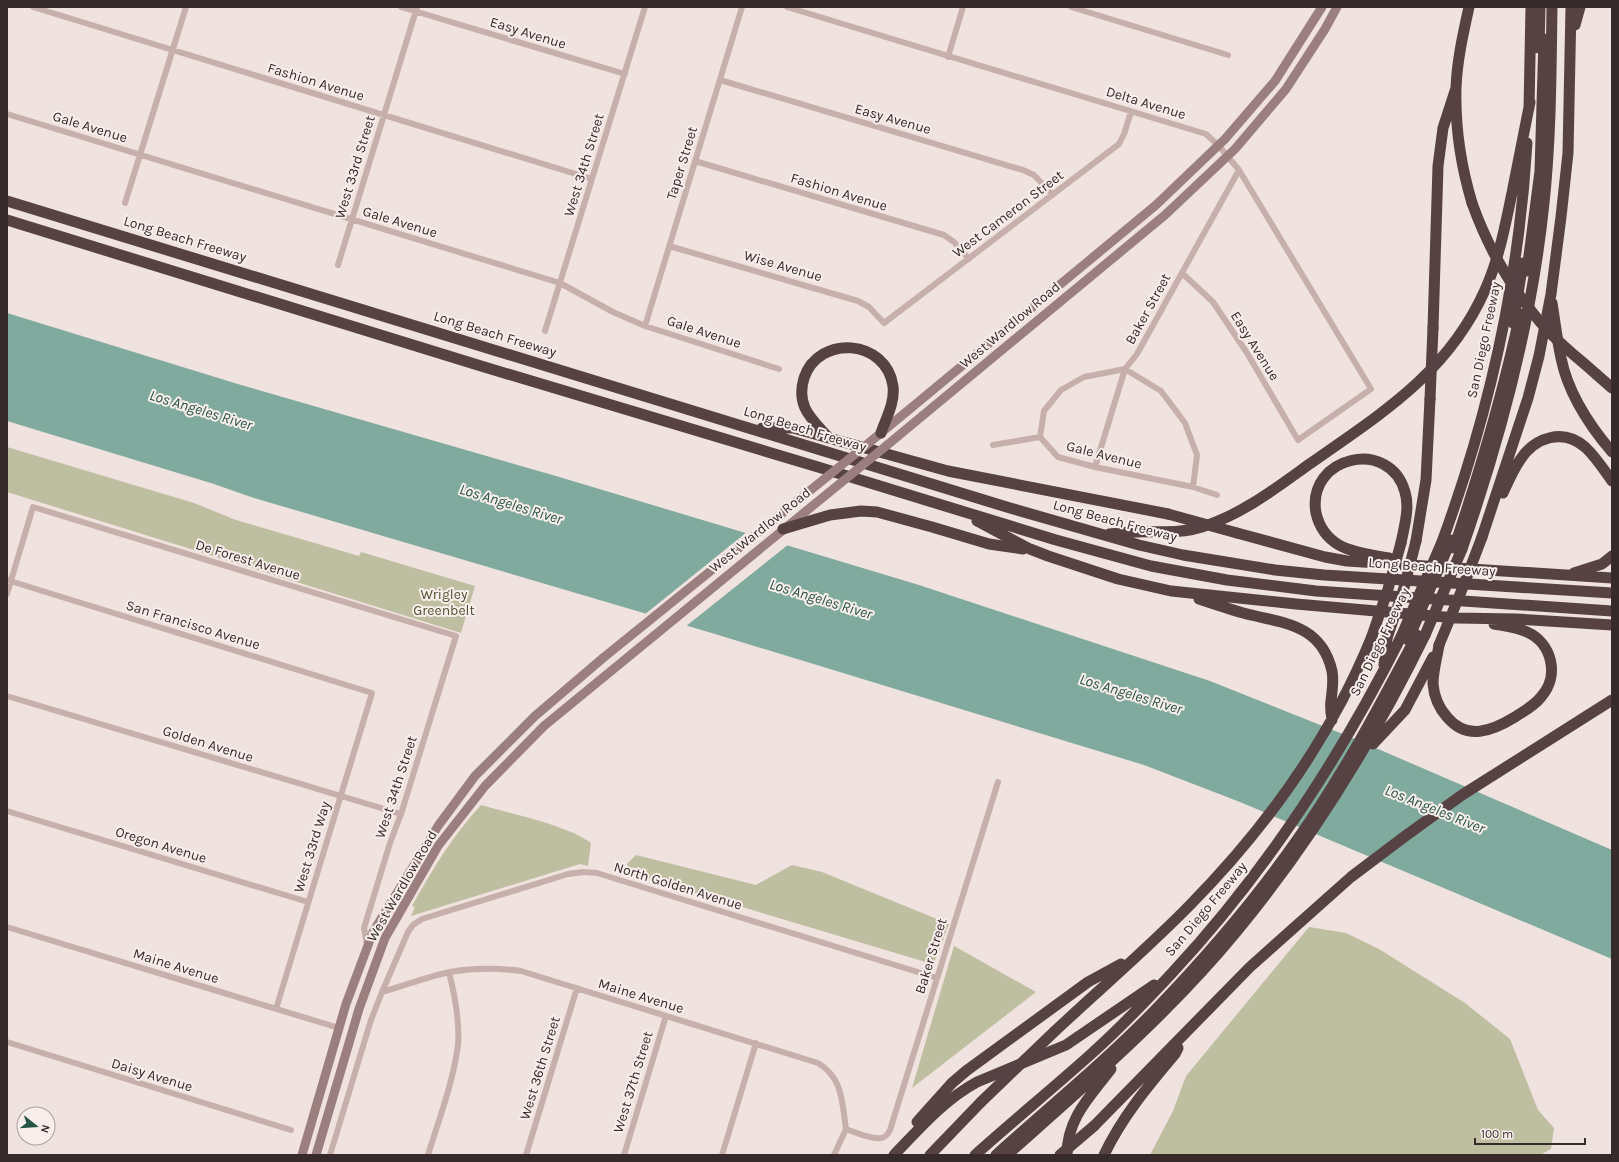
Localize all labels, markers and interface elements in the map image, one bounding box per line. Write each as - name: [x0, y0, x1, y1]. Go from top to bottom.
- street label: Easy Avenue: [488, 13, 568, 53]
- street label: Fashion Avenue: [266, 59, 366, 105]
- street label: Delta Avenue: [1104, 83, 1188, 123]
- street label: Easy Avenue: [853, 100, 933, 138]
- street label: Gale Avenue: [51, 108, 129, 146]
- street label: West 34th Street: [560, 111, 608, 219]
- street label: West 33rd Street: [331, 113, 379, 221]
- street label: Taper Street: [663, 124, 701, 202]
- street label: West Cameron Street: [949, 167, 1067, 261]
- street label: Fashion Avenue: [789, 169, 889, 215]
- street label: Gale Avenue: [361, 203, 439, 241]
- street label: Long Beach Freeway: [121, 212, 249, 266]
- street label: Wise Avenue: [742, 247, 824, 285]
- street label: Baker Street: [1122, 271, 1174, 347]
- street label: West Wardlow Road: [956, 278, 1064, 372]
- street label: San Diego Freeway: [1463, 280, 1505, 400]
- street label: Long Beach Freeway: [431, 307, 559, 361]
- street label: Easy Avenue: [1227, 308, 1283, 384]
- street label: Gale Avenue: [665, 312, 743, 352]
- water label: Los Angeles River: [147, 386, 255, 434]
- street label: Long Beach Freeway: [741, 402, 869, 456]
- street label: Gale Avenue: [1064, 437, 1144, 473]
- water label: Los Angeles River: [457, 480, 565, 528]
- street label: West Wardlow Road: [706, 484, 814, 576]
- street label: Long Beach Freeway: [1051, 496, 1179, 546]
- street label: De Forest Avenue: [194, 536, 302, 584]
- street label: Long Beach Freeway: [1368, 554, 1497, 580]
- water label: Los Angeles River: [767, 575, 875, 623]
- street label: San Diego Freeway: [1346, 585, 1414, 699]
- park label: Wrigley Greenbelt: [413, 586, 475, 619]
- street label: San Francisco Avenue: [124, 596, 262, 654]
- water label: Los Angeles River: [1077, 670, 1185, 718]
- street label: Golden Avenue: [161, 722, 255, 766]
- street label: West 34th Street: [371, 734, 421, 840]
- water label: Los Angeles River: [1382, 781, 1489, 838]
- street label: West 33rd Way: [290, 799, 334, 895]
- street label: Oregon Avenue: [113, 823, 209, 867]
- street label: West Wardlow Road: [363, 827, 441, 945]
- street label: North Golden Avenue: [612, 858, 744, 914]
- street label: San Diego Freeway: [1161, 858, 1251, 960]
- street label: Baker Street: [911, 916, 951, 996]
- street label: Maine Avenue: [131, 945, 221, 987]
- street label: Maine Avenue: [596, 975, 686, 1017]
- street label: West 36th Street: [516, 1014, 564, 1122]
- street label: West 37th Street: [609, 1029, 657, 1135]
- street label: Daisy Avenue: [109, 1055, 195, 1095]
- north arrow: [16, 1106, 56, 1146]
- scale bar: [1475, 1120, 1585, 1146]
- text: N: [38, 1123, 52, 1134]
- text: 100 m: [1481, 1127, 1513, 1141]

